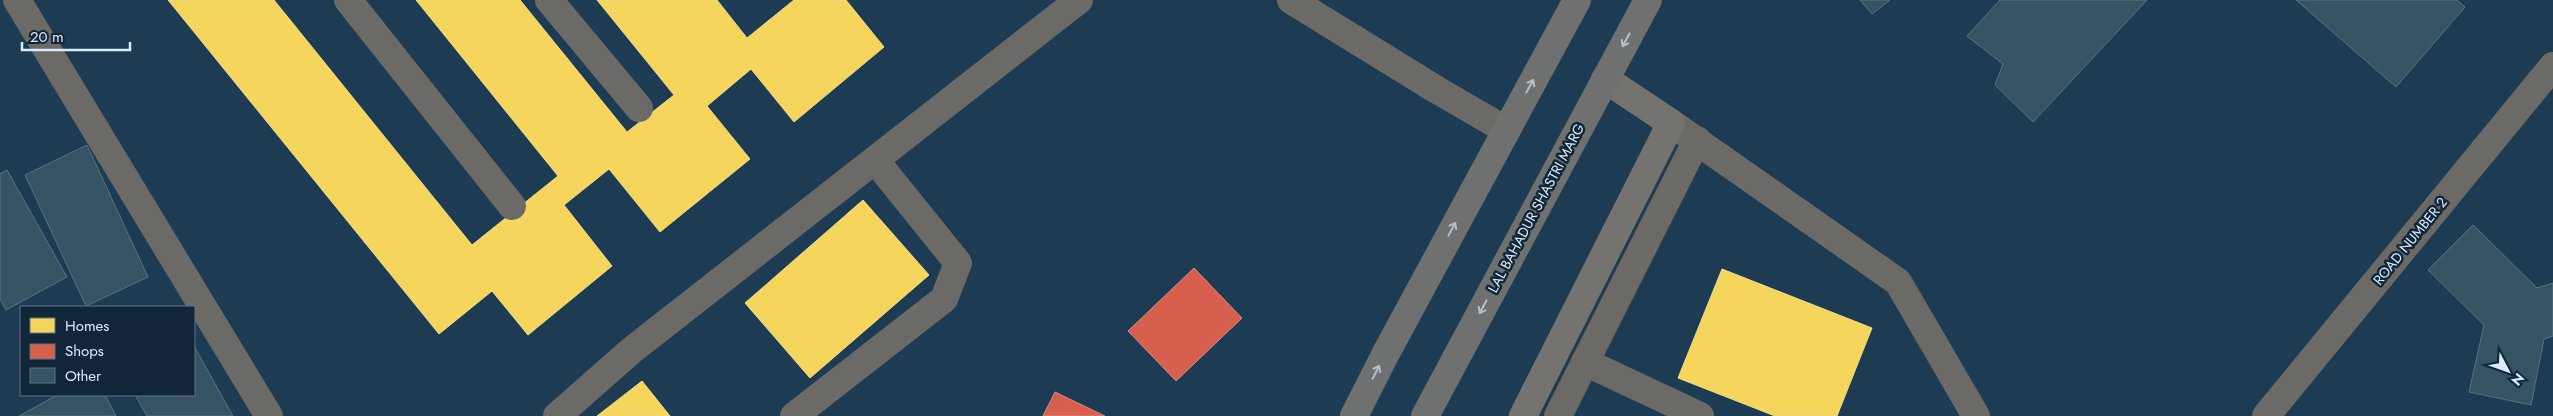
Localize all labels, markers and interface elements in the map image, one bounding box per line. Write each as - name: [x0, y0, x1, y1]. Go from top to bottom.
- scale bar: [22, 20, 130, 52]
- text: 20 m: [30, 26, 64, 48]
- one-way arrow: [1621, 32, 1631, 47]
- one-way arrow: [1525, 79, 1535, 94]
- street label: LAL BAHADUR SHASTRI MARG: [1483, 120, 1589, 296]
- street label: ROAD NUMBER 2: [2368, 193, 2452, 289]
- one-way arrow: [1448, 222, 1458, 237]
- one-way arrow: [1478, 300, 1488, 315]
- legend: [20, 306, 195, 396]
- text: Homes: [65, 315, 109, 337]
- text: Shops: [65, 340, 104, 362]
- north arrow: [2483, 346, 2533, 396]
- text: Other: [65, 365, 102, 387]
- one-way arrow: [1371, 365, 1381, 380]
- text: N: [2507, 369, 2529, 390]

